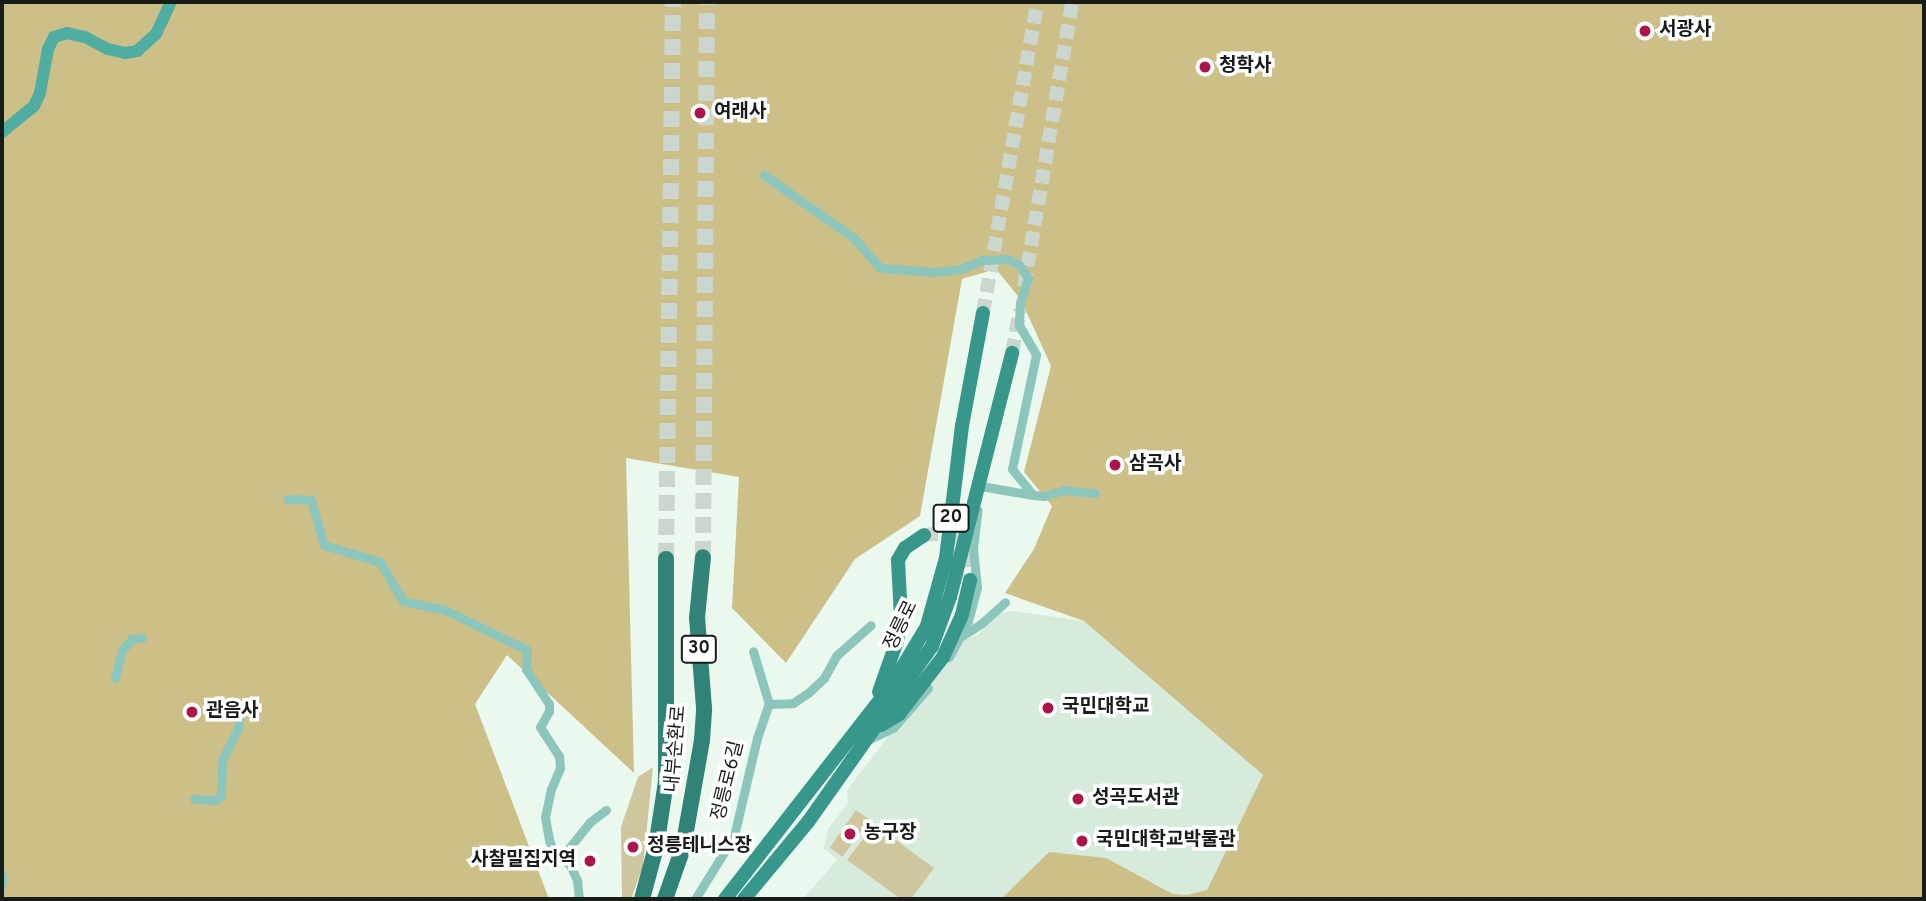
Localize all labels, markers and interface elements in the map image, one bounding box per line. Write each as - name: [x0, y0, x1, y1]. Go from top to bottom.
- place label: 서광사: [1659, 20, 1711, 42]
- marker: 서광사: [1637, 23, 1653, 39]
- place label: 청학사: [1219, 56, 1271, 78]
- marker: 청학사: [1197, 59, 1213, 75]
- place label: 여래사: [714, 102, 766, 124]
- marker: 여래사: [692, 105, 708, 121]
- place label: 삼곡사: [1129, 454, 1181, 476]
- marker: 삼곡사: [1107, 457, 1123, 473]
- road number: 20: [932, 504, 970, 532]
- street label: 정릉로: [880, 597, 924, 655]
- road number: 30: [680, 634, 718, 664]
- place label: 국민대학교: [1062, 697, 1149, 719]
- marker: 국민대학교: [1040, 700, 1056, 716]
- place label: 관음사: [206, 701, 258, 723]
- marker: 관음사: [184, 704, 200, 720]
- street label: 내부순환로: [662, 704, 692, 794]
- street label: 정릉로6길: [708, 739, 750, 823]
- place label: 성곡도서관: [1092, 788, 1179, 810]
- marker: 성곡도서관: [1070, 791, 1086, 807]
- place label: 농구장: [864, 823, 916, 845]
- marker: 농구장: [842, 826, 858, 842]
- place label: 국민대학교박물관: [1096, 830, 1236, 852]
- marker: 국민대학교박물관: [1074, 833, 1090, 849]
- place label: 정릉테니스장: [647, 836, 752, 858]
- marker: 정릉테니스장: [625, 839, 641, 855]
- place label: 사찰밀집지역: [471, 850, 576, 872]
- marker: 사찰밀집지역: [582, 853, 598, 869]

